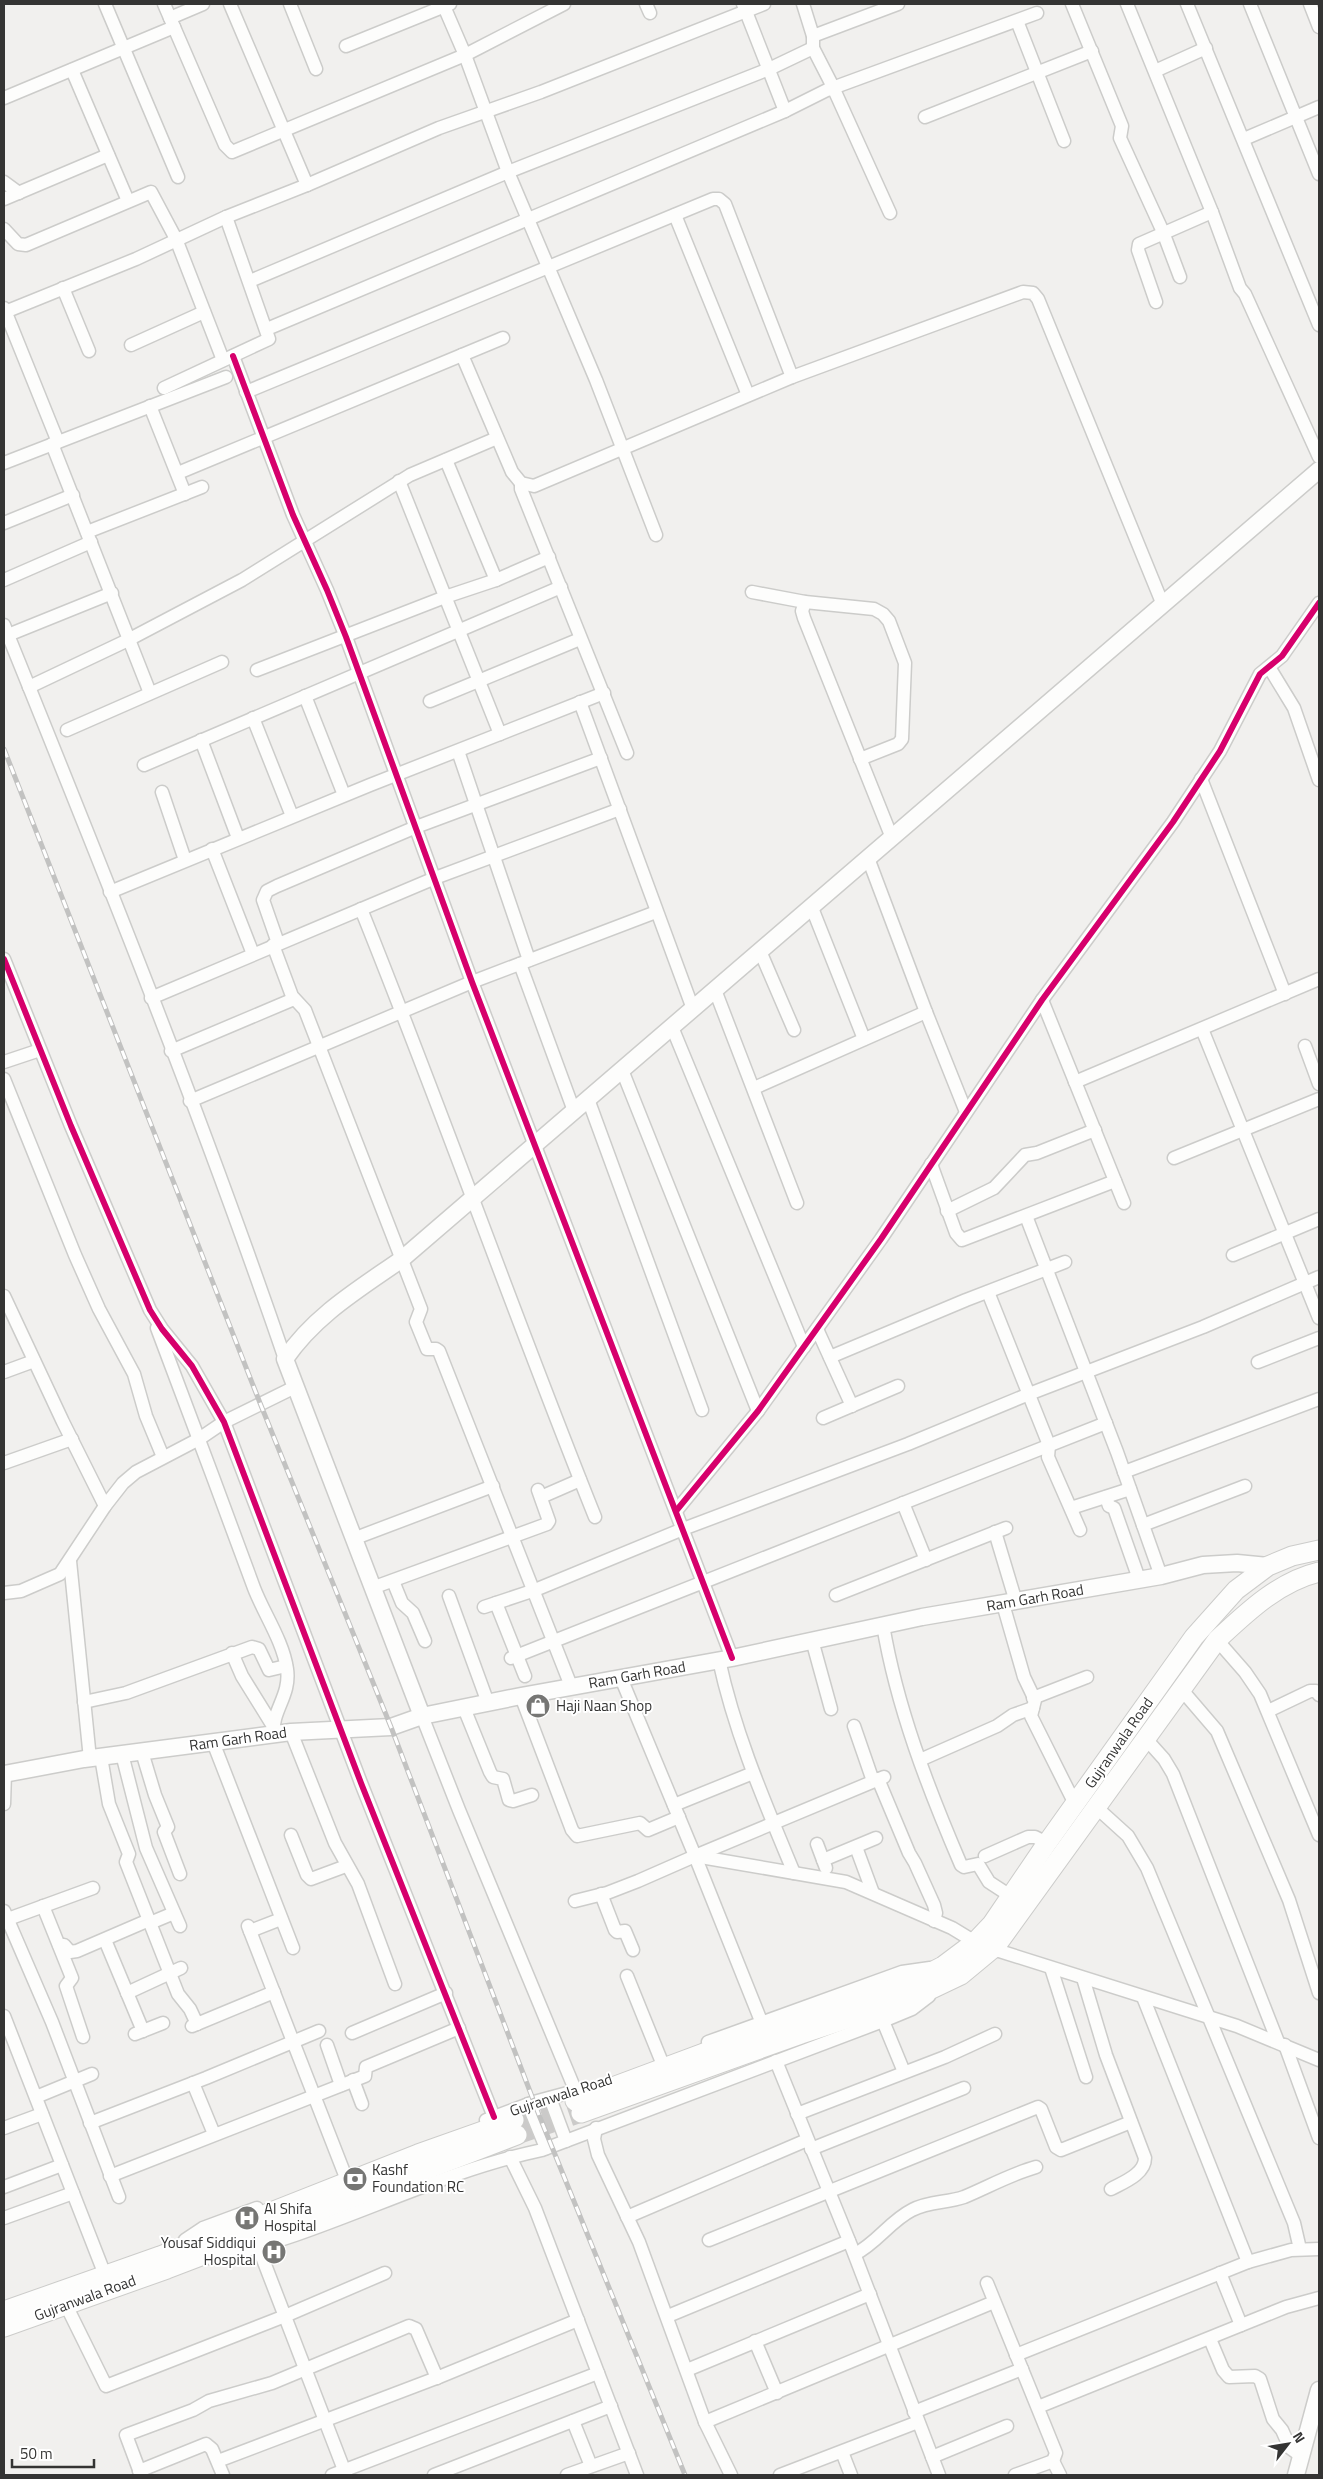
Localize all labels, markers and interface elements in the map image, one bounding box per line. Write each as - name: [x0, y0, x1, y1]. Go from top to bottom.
- street label: Ram Garh Road: [984, 1578, 1085, 1617]
- street label: Ram Garh Road: [586, 1655, 687, 1694]
- street label: Gujranwala Road: [1079, 1692, 1159, 1793]
- shop icon: Haji Naan Shop: [525, 1693, 551, 1719]
- place label: Haji Naan Shop: [556, 1694, 652, 1717]
- street label: Ram Garh Road: [188, 1720, 288, 1757]
- street label: Gujranwala Road: [506, 2067, 615, 2122]
- place label: Kashf Foundation RC: [372, 2158, 464, 2198]
- bank icon: Kashf Foundation RC: [342, 2166, 368, 2192]
- place label: Al Shifa Hospital: [264, 2197, 316, 2237]
- hospital icon: Al Shifa Hospital: [234, 2205, 260, 2231]
- place label: Yousaf Siddiqui Hospital: [161, 2231, 256, 2271]
- hospital icon: Yousaf Siddiqui Hospital: [261, 2239, 287, 2265]
- street label: Gujranwala Road: [31, 2268, 139, 2327]
- north arrow: [1263, 2419, 1313, 2469]
- text: N: [1288, 2427, 1311, 2447]
- scale bar: [12, 2436, 95, 2468]
- text: 50 m: [20, 2442, 53, 2465]

